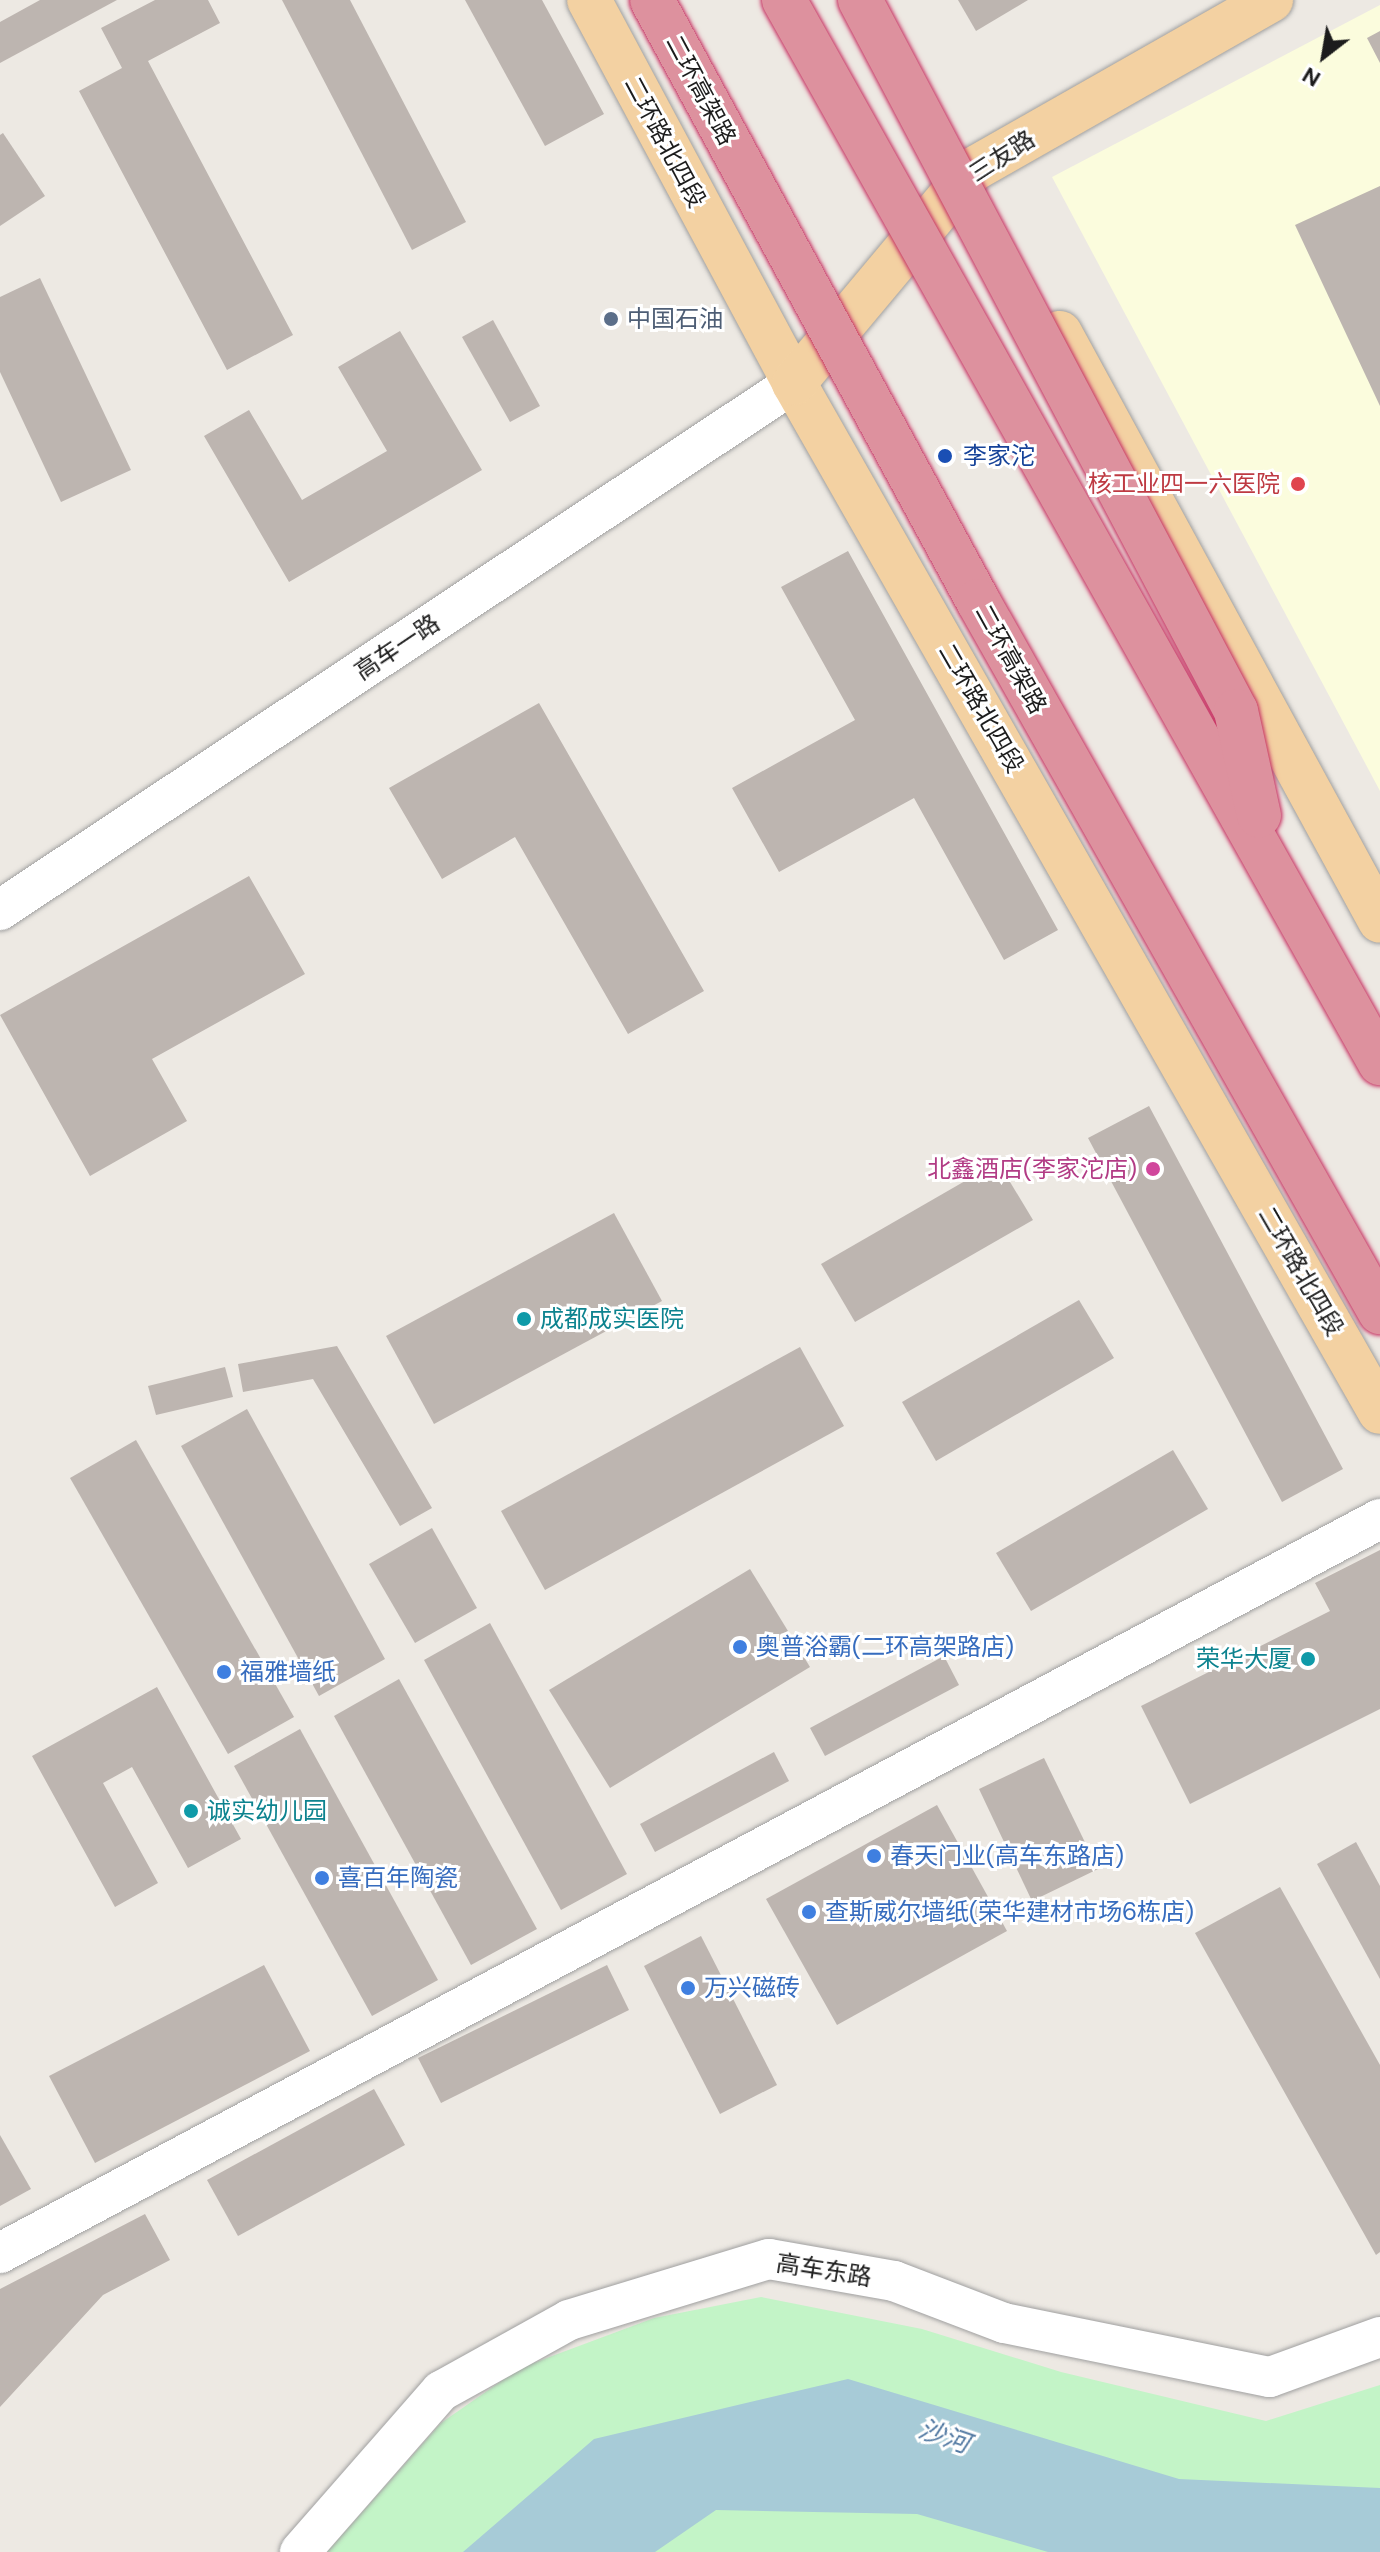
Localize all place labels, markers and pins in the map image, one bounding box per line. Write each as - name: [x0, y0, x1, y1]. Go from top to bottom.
- place label: 中国石油: [627, 305, 723, 333]
- marker: 中国石油: [602, 310, 620, 328]
- place label: 李家沱: [963, 442, 1035, 470]
- marker: 李家沱: [934, 445, 956, 467]
- place label: 核工业四一六医院: [1088, 470, 1280, 498]
- marker: 核工业四一六医院: [1287, 473, 1309, 495]
- place label: 北鑫酒店(李家沱店): [927, 1155, 1137, 1183]
- marker: 北鑫酒店(李家沱店): [1144, 1160, 1162, 1178]
- place label: 成都成实医院: [540, 1305, 684, 1333]
- marker: 成都成实医院: [515, 1310, 533, 1328]
- place label: 奥普浴霸(二环高架路店): [756, 1633, 1014, 1661]
- marker: 奥普浴霸(二环高架路店): [731, 1638, 749, 1656]
- place label: 荣华大厦: [1196, 1645, 1292, 1673]
- marker: 荣华大厦: [1299, 1650, 1317, 1668]
- place label: 福雅墙纸: [240, 1658, 336, 1686]
- marker: 福雅墙纸: [215, 1663, 233, 1681]
- place label: 诚实幼儿园: [207, 1797, 327, 1825]
- marker: 诚实幼儿园: [182, 1802, 200, 1820]
- place label: 春天门业(高车东路店): [890, 1842, 1124, 1870]
- marker: 春天门业(高车东路店): [865, 1847, 883, 1865]
- place label: 喜百年陶瓷: [338, 1864, 458, 1892]
- marker: 喜百年陶瓷: [313, 1869, 331, 1887]
- place label: 查斯威尔墙纸(荣华建材市场6栋店): [825, 1898, 1194, 1926]
- marker: 查斯威尔墙纸(荣华建材市场6栋店): [800, 1903, 818, 1921]
- place label: 万兴磁砖: [704, 1974, 800, 2002]
- marker: 万兴磁砖: [679, 1979, 697, 1997]

